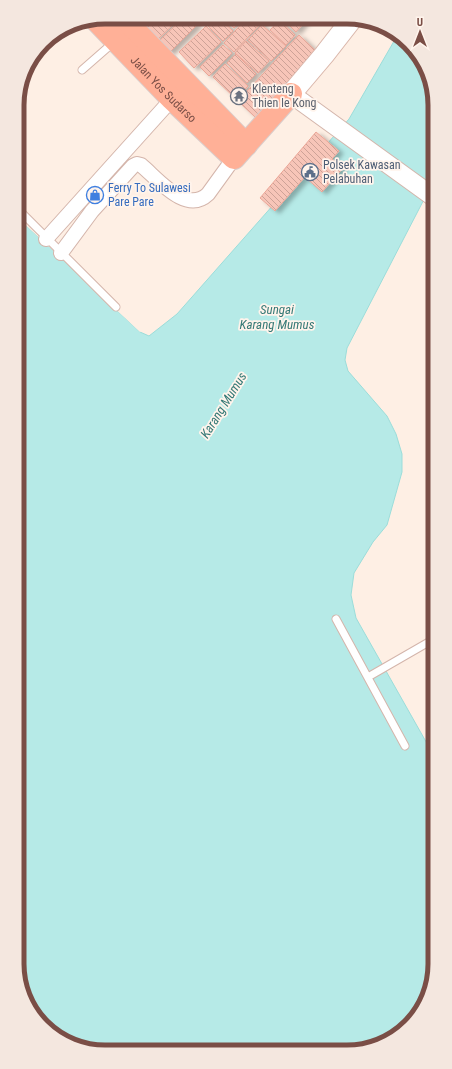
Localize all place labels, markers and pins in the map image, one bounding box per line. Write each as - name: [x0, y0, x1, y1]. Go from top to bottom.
- place label: Klenteng Thien Ie Kong: [252, 82, 317, 110]
- temple icon: Klenteng Thien Ie Kong: [229, 86, 249, 106]
- place label: Polsek Kawasan Pelabuhan: [323, 158, 401, 186]
- public building icon: Polsek Kawasan Pelabuhan: [300, 162, 320, 182]
- place label: Ferry To Sulawesi Pare Pare: [108, 181, 191, 209]
- shop icon: Ferry To Sulawesi Pare Pare: [85, 185, 105, 205]

